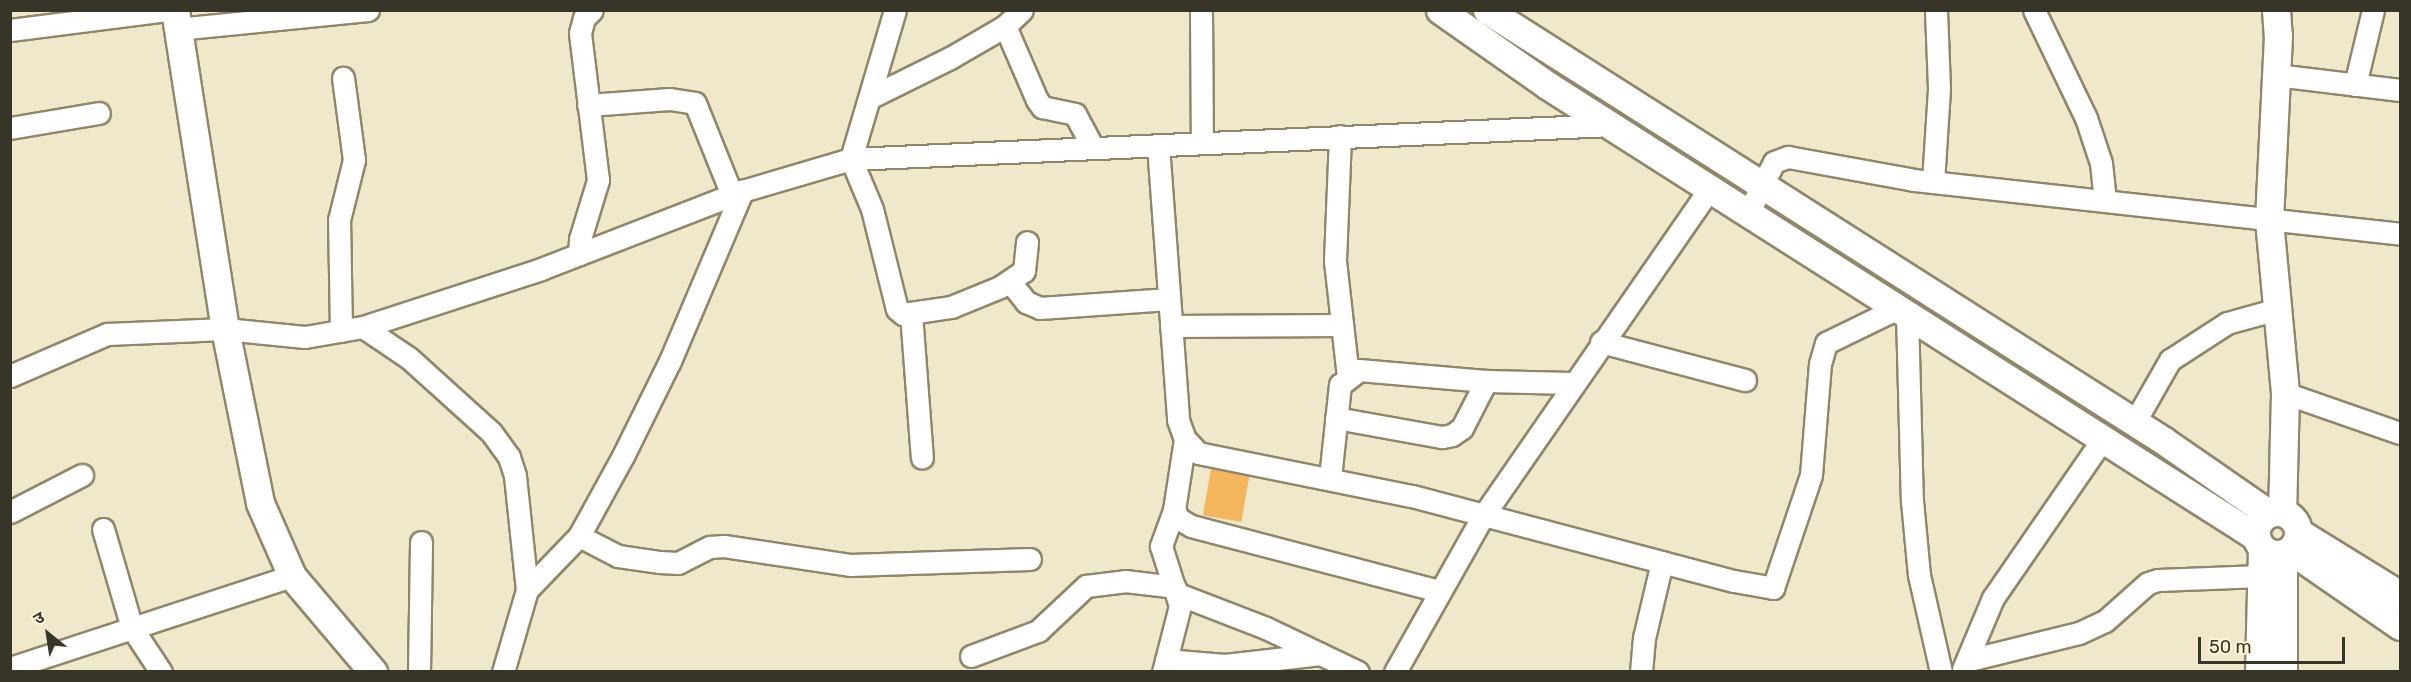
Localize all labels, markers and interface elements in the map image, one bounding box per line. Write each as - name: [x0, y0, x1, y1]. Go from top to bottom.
- north arrow: [18, 604, 78, 664]
- text: उ: [30, 607, 48, 629]
- scale bar: [2201, 625, 2348, 663]
- text: 50 m: [2209, 636, 2252, 658]

